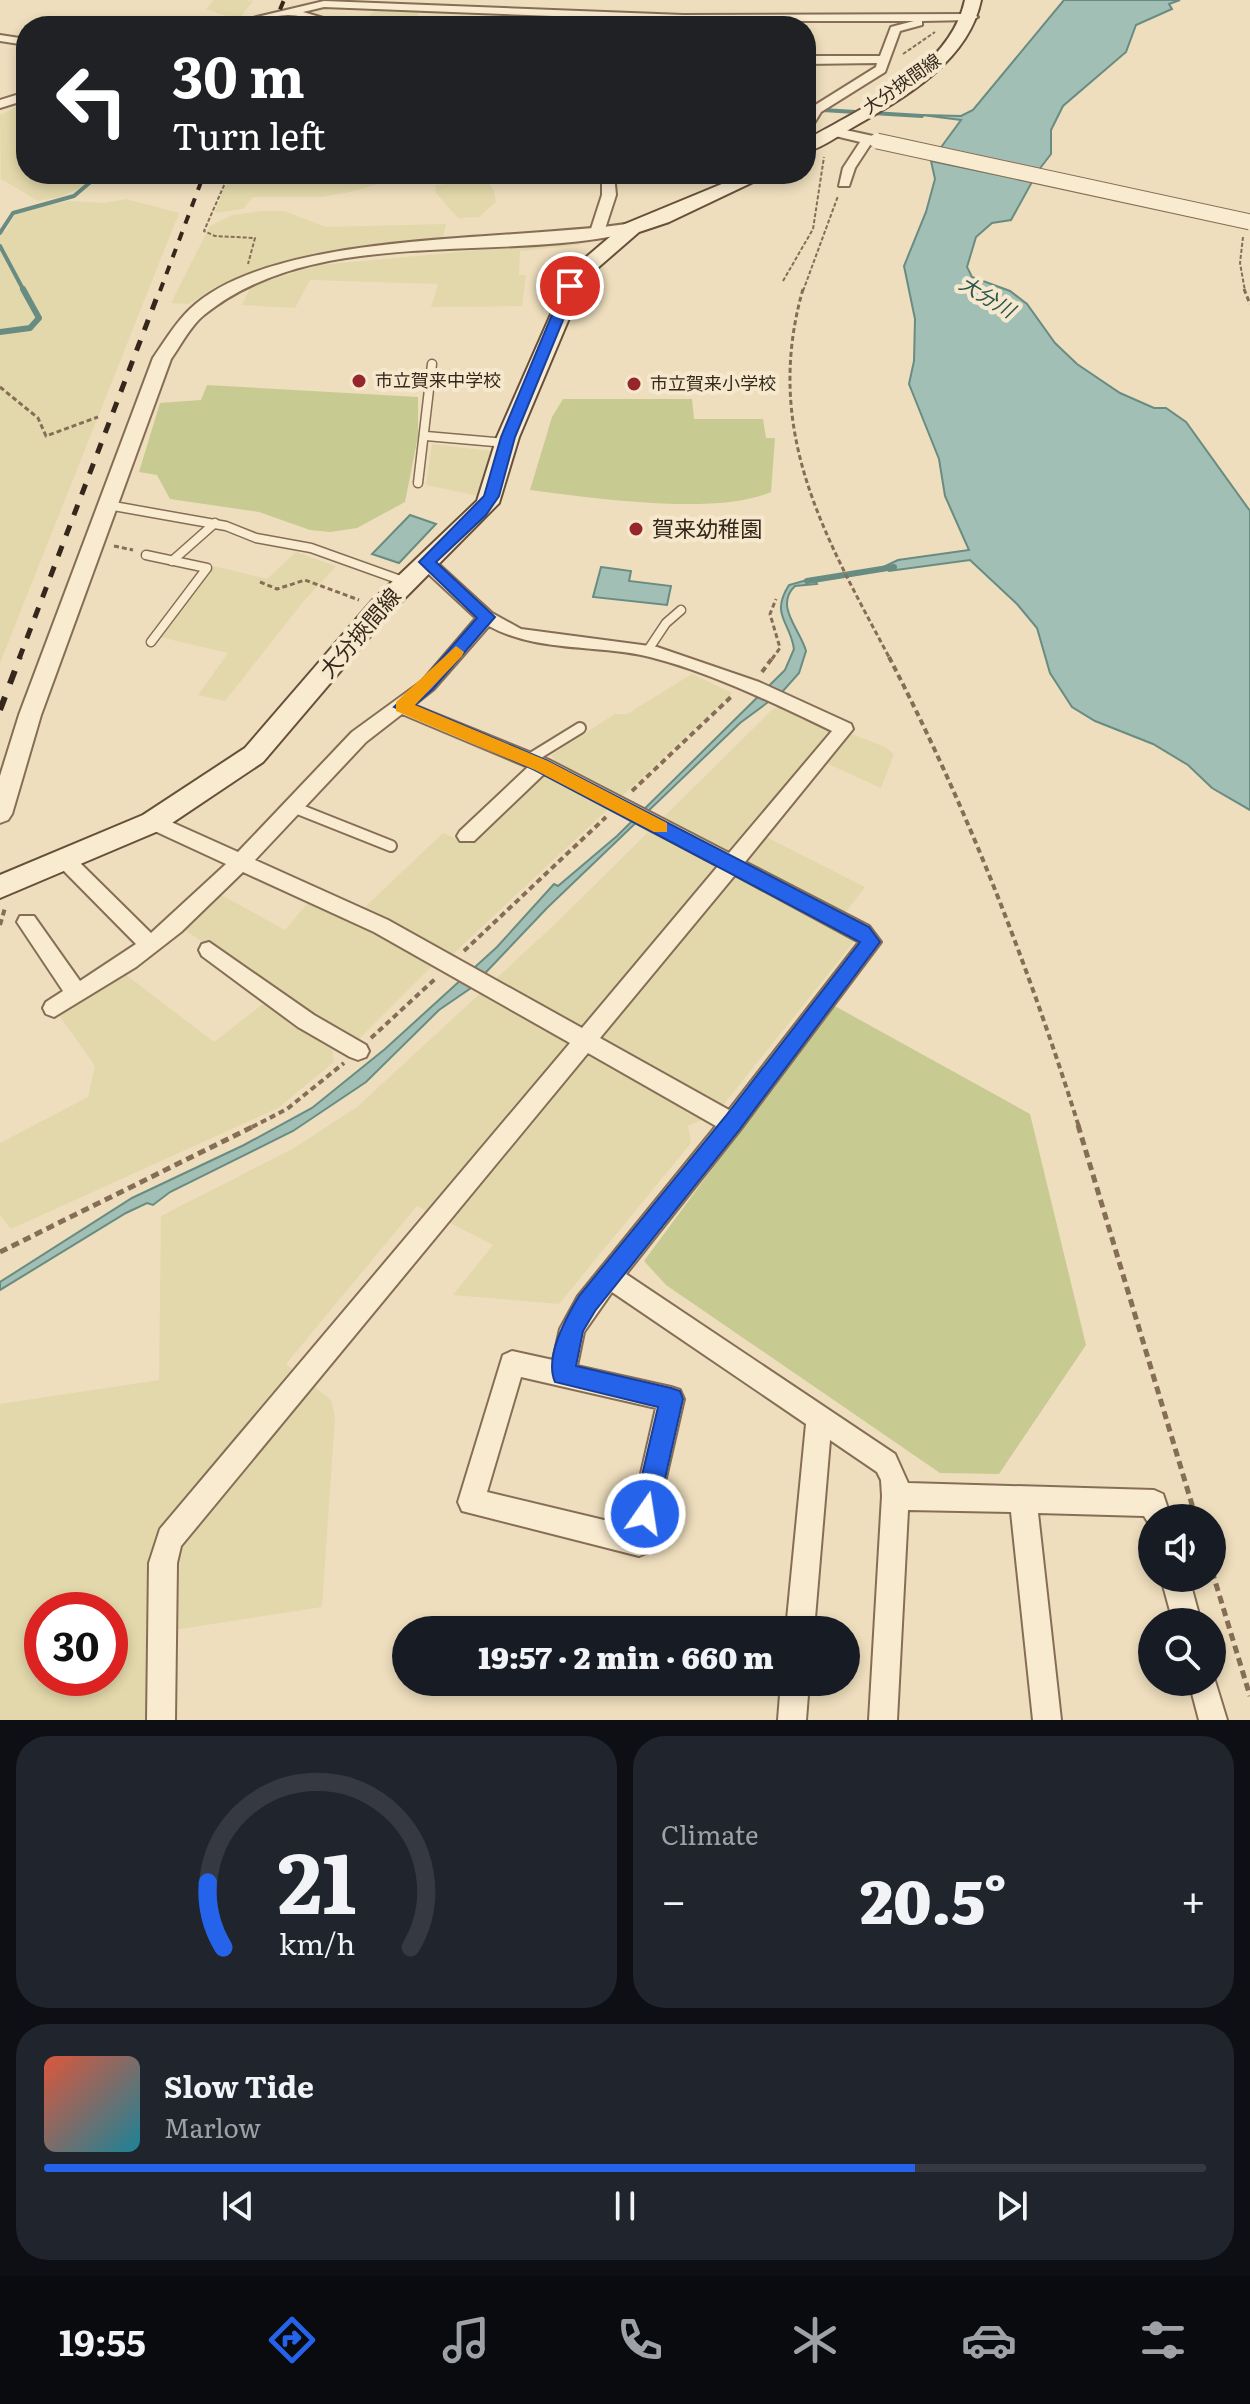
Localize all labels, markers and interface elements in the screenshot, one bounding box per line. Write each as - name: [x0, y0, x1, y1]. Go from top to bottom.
- text: 30 m: [172, 32, 305, 115]
- street label: 大分挾間線: [857, 46, 946, 120]
- icon: left: [40, 48, 144, 152]
- text: Turn left: [172, 108, 326, 161]
- pin: [536, 252, 604, 320]
- icon: arrive: [548, 264, 592, 308]
- water label: 大分川: [955, 267, 1023, 325]
- place label: 市立賀来中学校: [375, 366, 501, 393]
- place label: 市立賀来小学校: [650, 369, 776, 396]
- marker: 市立賀来中学校: [350, 372, 368, 390]
- marker: 市立賀来小学校: [625, 375, 643, 393]
- place label: 賀来幼稚園: [652, 511, 762, 544]
- marker: 賀来幼稚園: [627, 520, 645, 538]
- street label: 大分挾間線: [310, 580, 407, 684]
- position arrow: [603, 1472, 687, 1556]
- map controls: [1138, 1504, 1226, 1696]
- button: sound: [1138, 1504, 1226, 1592]
- speed limit sign: 30: [24, 1592, 128, 1696]
- button: search: [1138, 1608, 1226, 1696]
- text: 19:57 · 2 min · 660 m: [478, 1634, 774, 1678]
- text: Climate: [661, 1814, 759, 1853]
- text: 21: [277, 1816, 356, 1940]
- text: 20.5°: [860, 1853, 1007, 1942]
- text: −: [661, 1865, 687, 1931]
- text: +: [1180, 1865, 1206, 1931]
- text: km/h: [278, 1921, 355, 1964]
- text: Slow Tide: [164, 2063, 314, 2107]
- text: Marlow: [164, 2107, 261, 2146]
- icon: previous: [216, 2184, 260, 2228]
- icon: pause: [603, 2184, 647, 2228]
- icon: next: [990, 2184, 1034, 2228]
- icon: directions: [264, 2312, 320, 2368]
- icon: music: [438, 2312, 494, 2368]
- icon: phone: [612, 2312, 668, 2368]
- icon: climate: [787, 2312, 843, 2368]
- icon: car: [961, 2312, 1017, 2368]
- icon: filters: [1135, 2312, 1191, 2368]
- text: 19:55: [59, 2314, 146, 2367]

